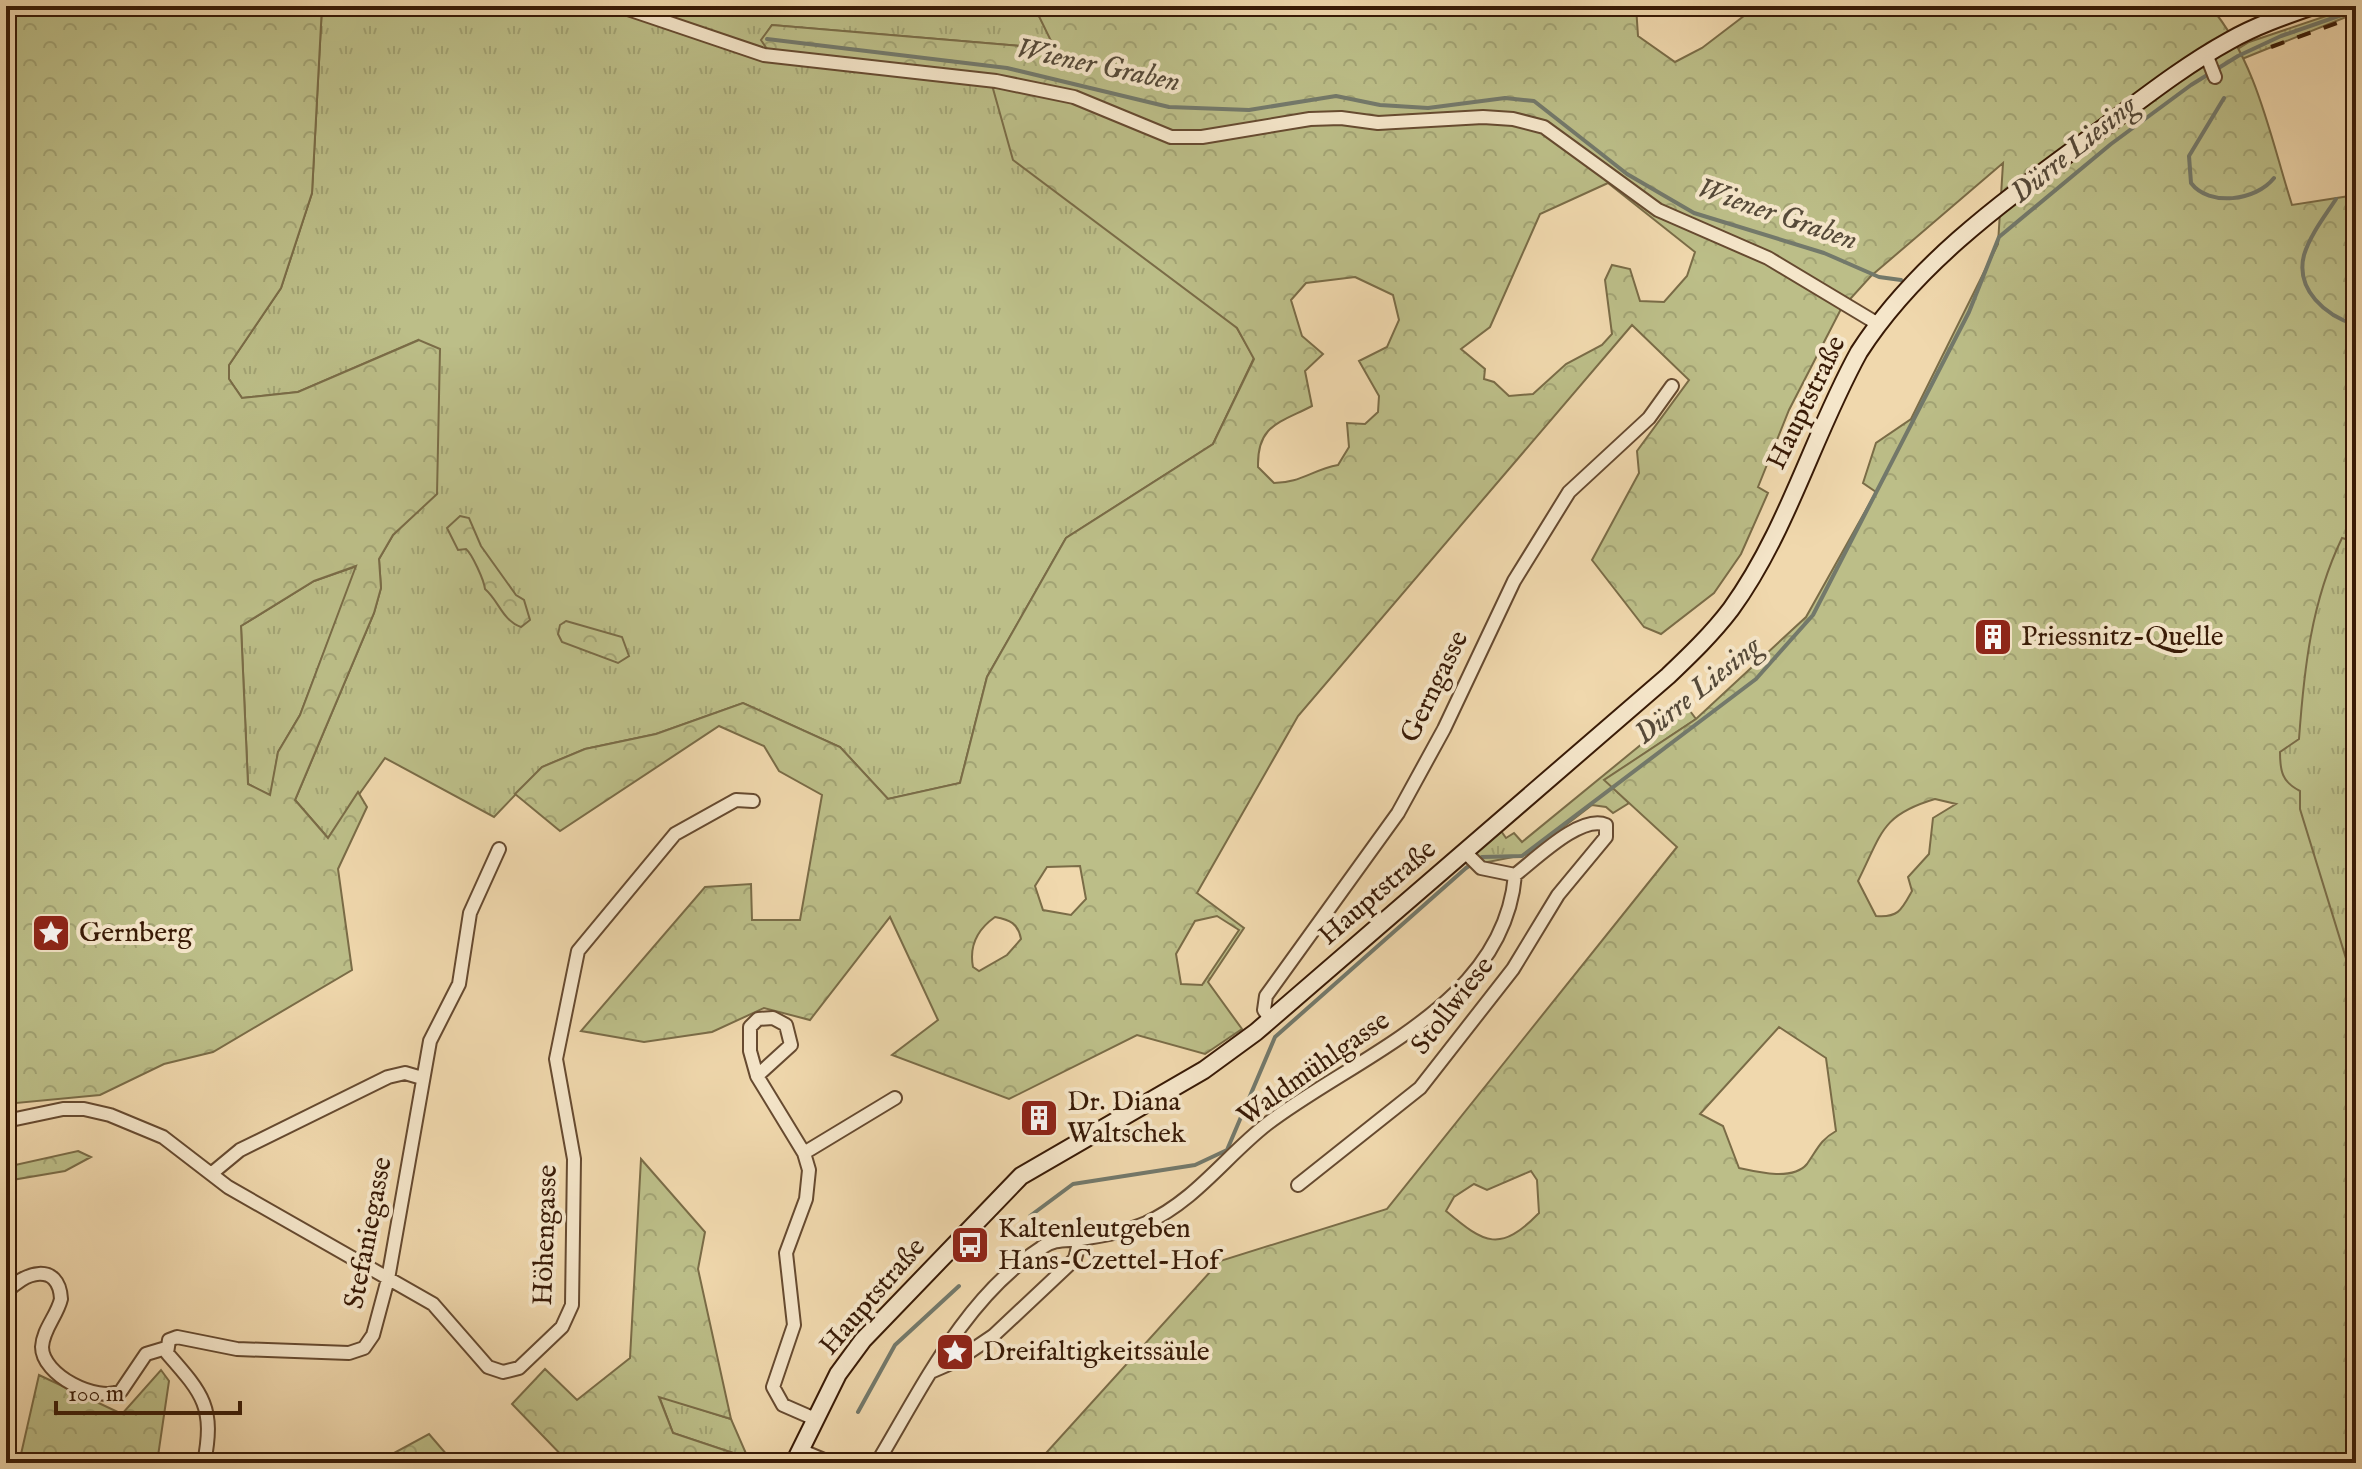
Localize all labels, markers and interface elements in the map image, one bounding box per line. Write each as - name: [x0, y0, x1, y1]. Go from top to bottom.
- water label: Wiener Graben: [1012, 30, 1184, 102]
- water label: Dürre Liesing: [2003, 86, 2146, 213]
- water label: Wiener Graben: [1692, 170, 1862, 260]
- street label: Hauptstraße: [1760, 330, 1854, 476]
- building icon: Priessnitz-Quelle: [1972, 616, 2014, 658]
- place label: Priessnitz-Quelle: [2021, 620, 2224, 655]
- street label: Gerngasse: [1393, 625, 1477, 749]
- water label: Dürre Liesing: [1627, 627, 1770, 754]
- street label: Hauptstraße: [1312, 832, 1444, 954]
- place icon: Gernberg: [30, 912, 72, 954]
- place label: Gernberg: [79, 916, 193, 951]
- street label: Stollwiese: [1404, 950, 1502, 1062]
- street label: Waldmühlgasse: [1231, 1004, 1397, 1134]
- place label: Dr. Diana Waltschek: [1067, 1085, 1187, 1152]
- building icon: Dr. Diana Waltschek: [1018, 1097, 1060, 1139]
- street label: Stefaniegasse: [337, 1154, 401, 1312]
- street label: Höhengasse: [526, 1164, 566, 1306]
- place label: Kaltenleutgeben Hans-Czettel-Hof: [998, 1212, 1224, 1279]
- bus stop icon: Kaltenleutgeben Hans-Czettel-Hof: [949, 1224, 991, 1266]
- street label: Hauptstraße: [812, 1231, 934, 1363]
- place icon: Dreifaltigkeitssäule: [934, 1331, 976, 1373]
- place label: Dreifaltigkeitssäule: [983, 1335, 1210, 1370]
- scale bar: [56, 1365, 240, 1415]
- text: 100 m: [68, 1379, 124, 1410]

